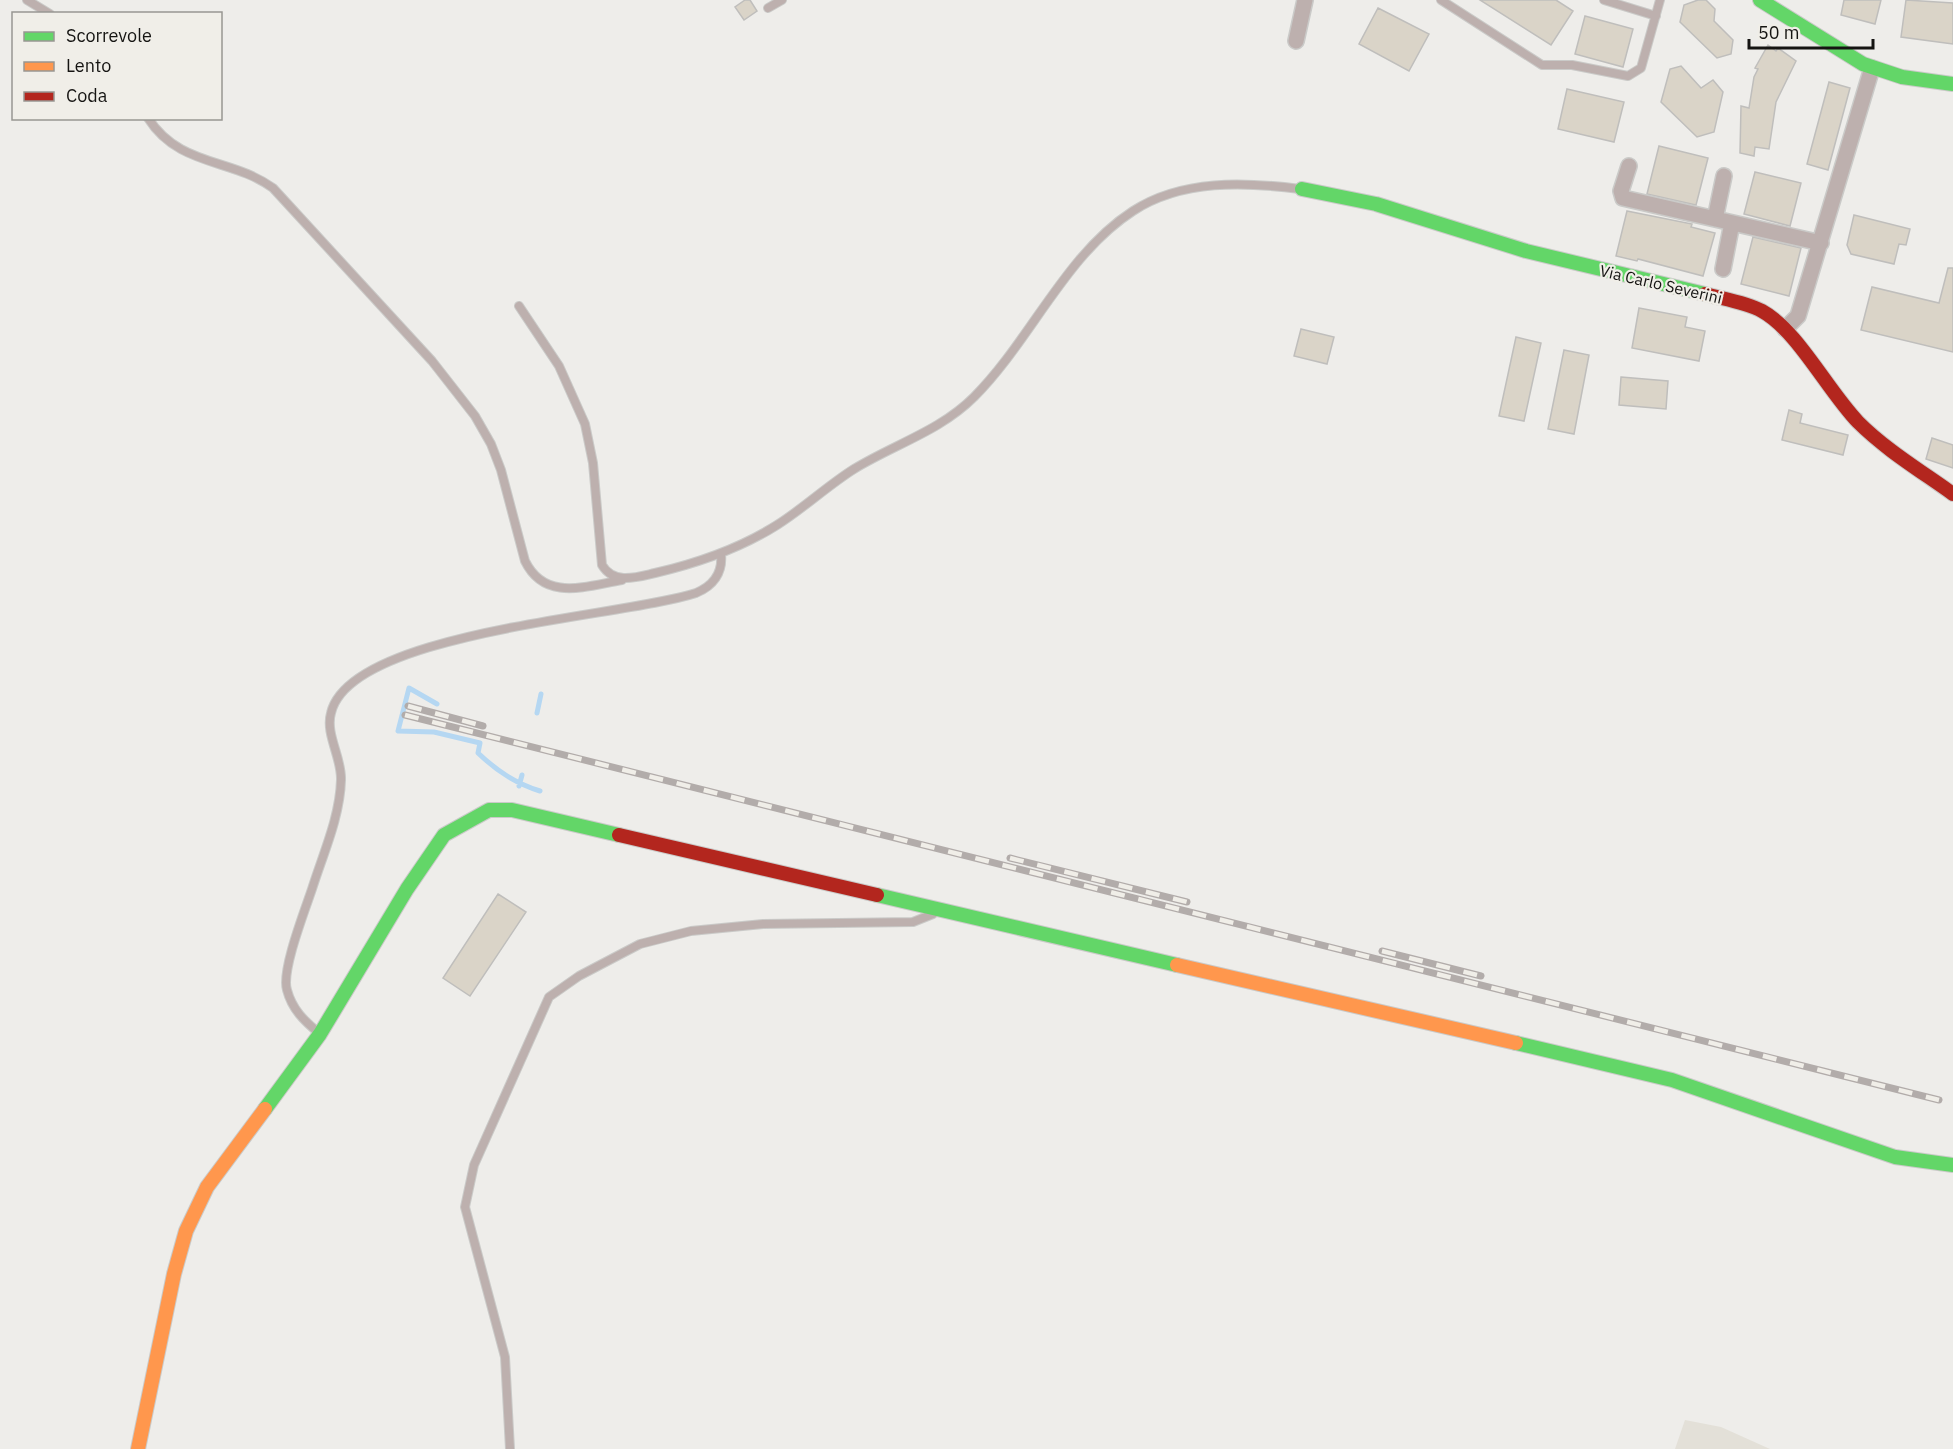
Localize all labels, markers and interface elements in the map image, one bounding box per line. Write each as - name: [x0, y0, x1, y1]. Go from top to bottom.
- legend: [12, 12, 222, 120]
- scale bar: [1749, 12, 1874, 50]
- text: 50 m: [1758, 21, 1800, 44]
- text: Scorrevole: [66, 24, 152, 47]
- text: Lento: [66, 54, 111, 77]
- text: Coda: [66, 84, 108, 107]
- street label: Via Carlo Severini: [1598, 260, 1724, 308]

